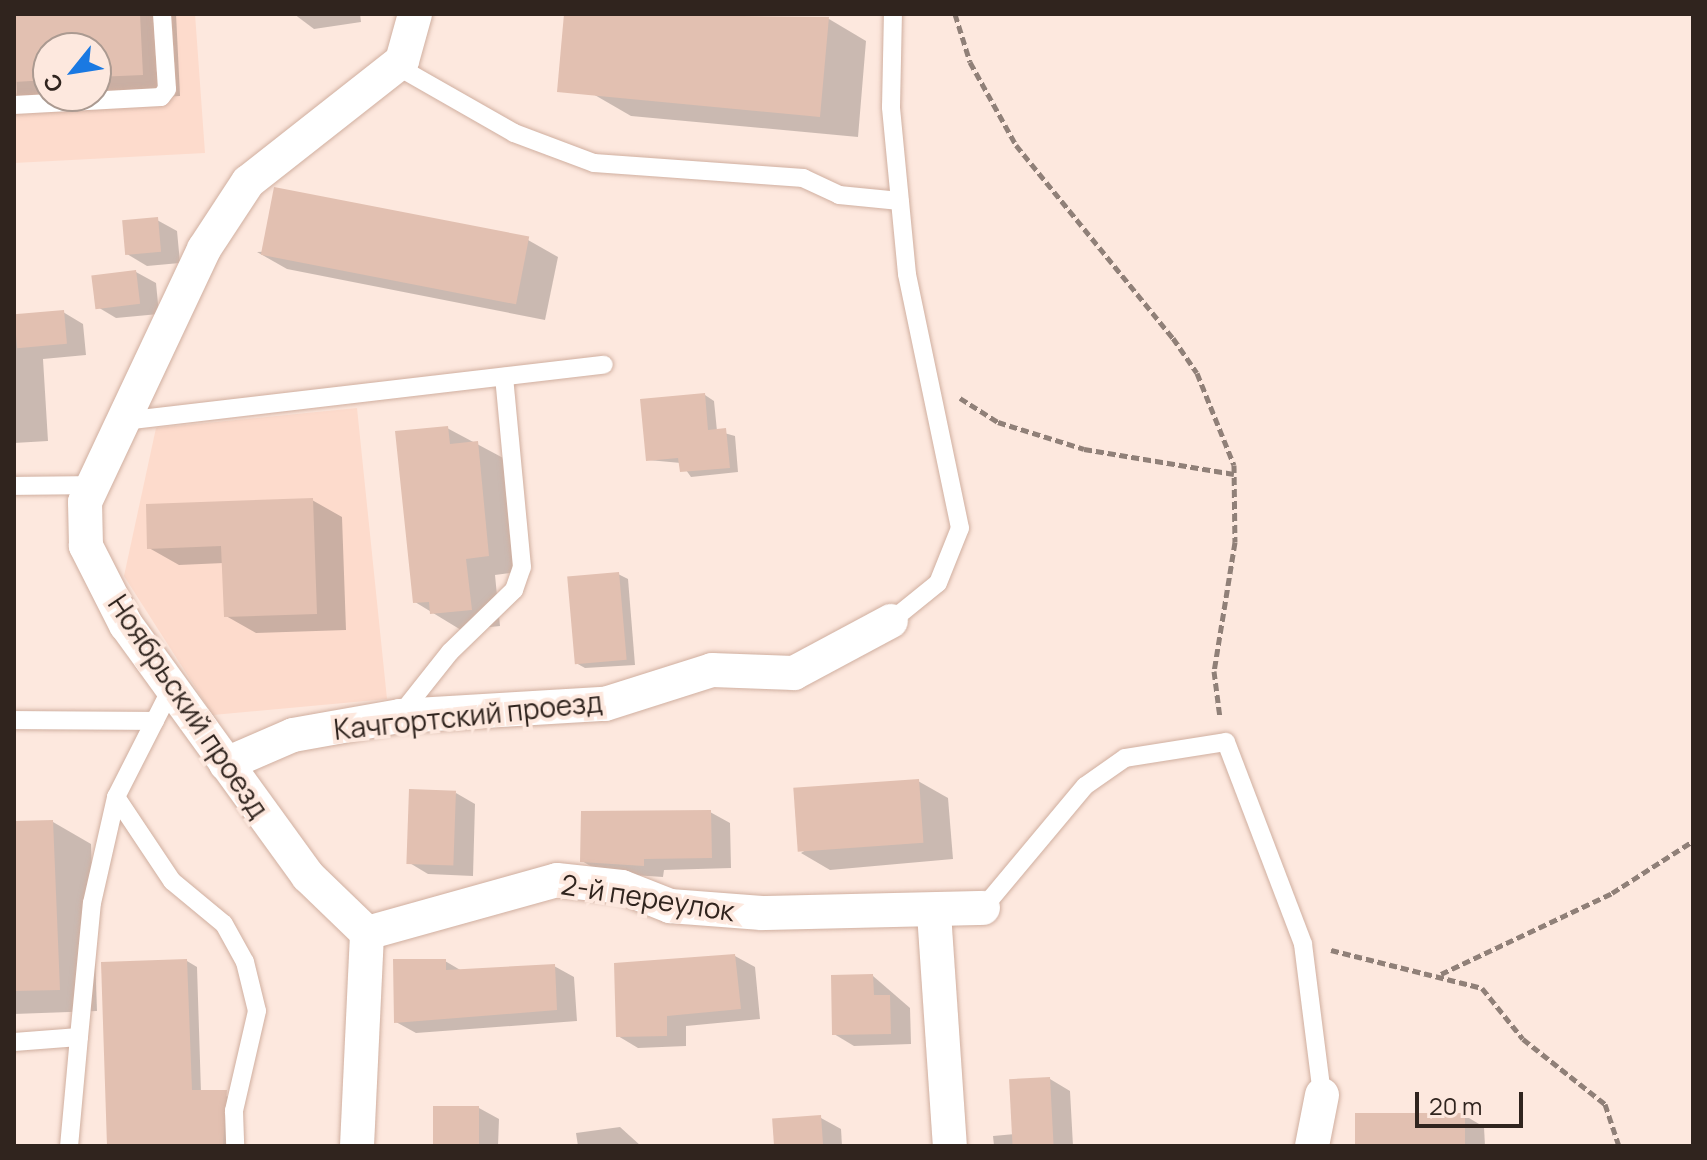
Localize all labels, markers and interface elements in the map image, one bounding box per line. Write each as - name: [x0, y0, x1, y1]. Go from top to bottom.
- north arrow: [32, 32, 112, 112]
- text: С: [36, 68, 70, 98]
- street label: Ноябрьский проезд: [102, 588, 276, 824]
- street label: Качгортский проезд: [332, 684, 604, 746]
- street label: 2-й переулок: [559, 867, 737, 927]
- scale bar: [1419, 1076, 1527, 1126]
- text: 20 m: [1429, 1089, 1482, 1122]

